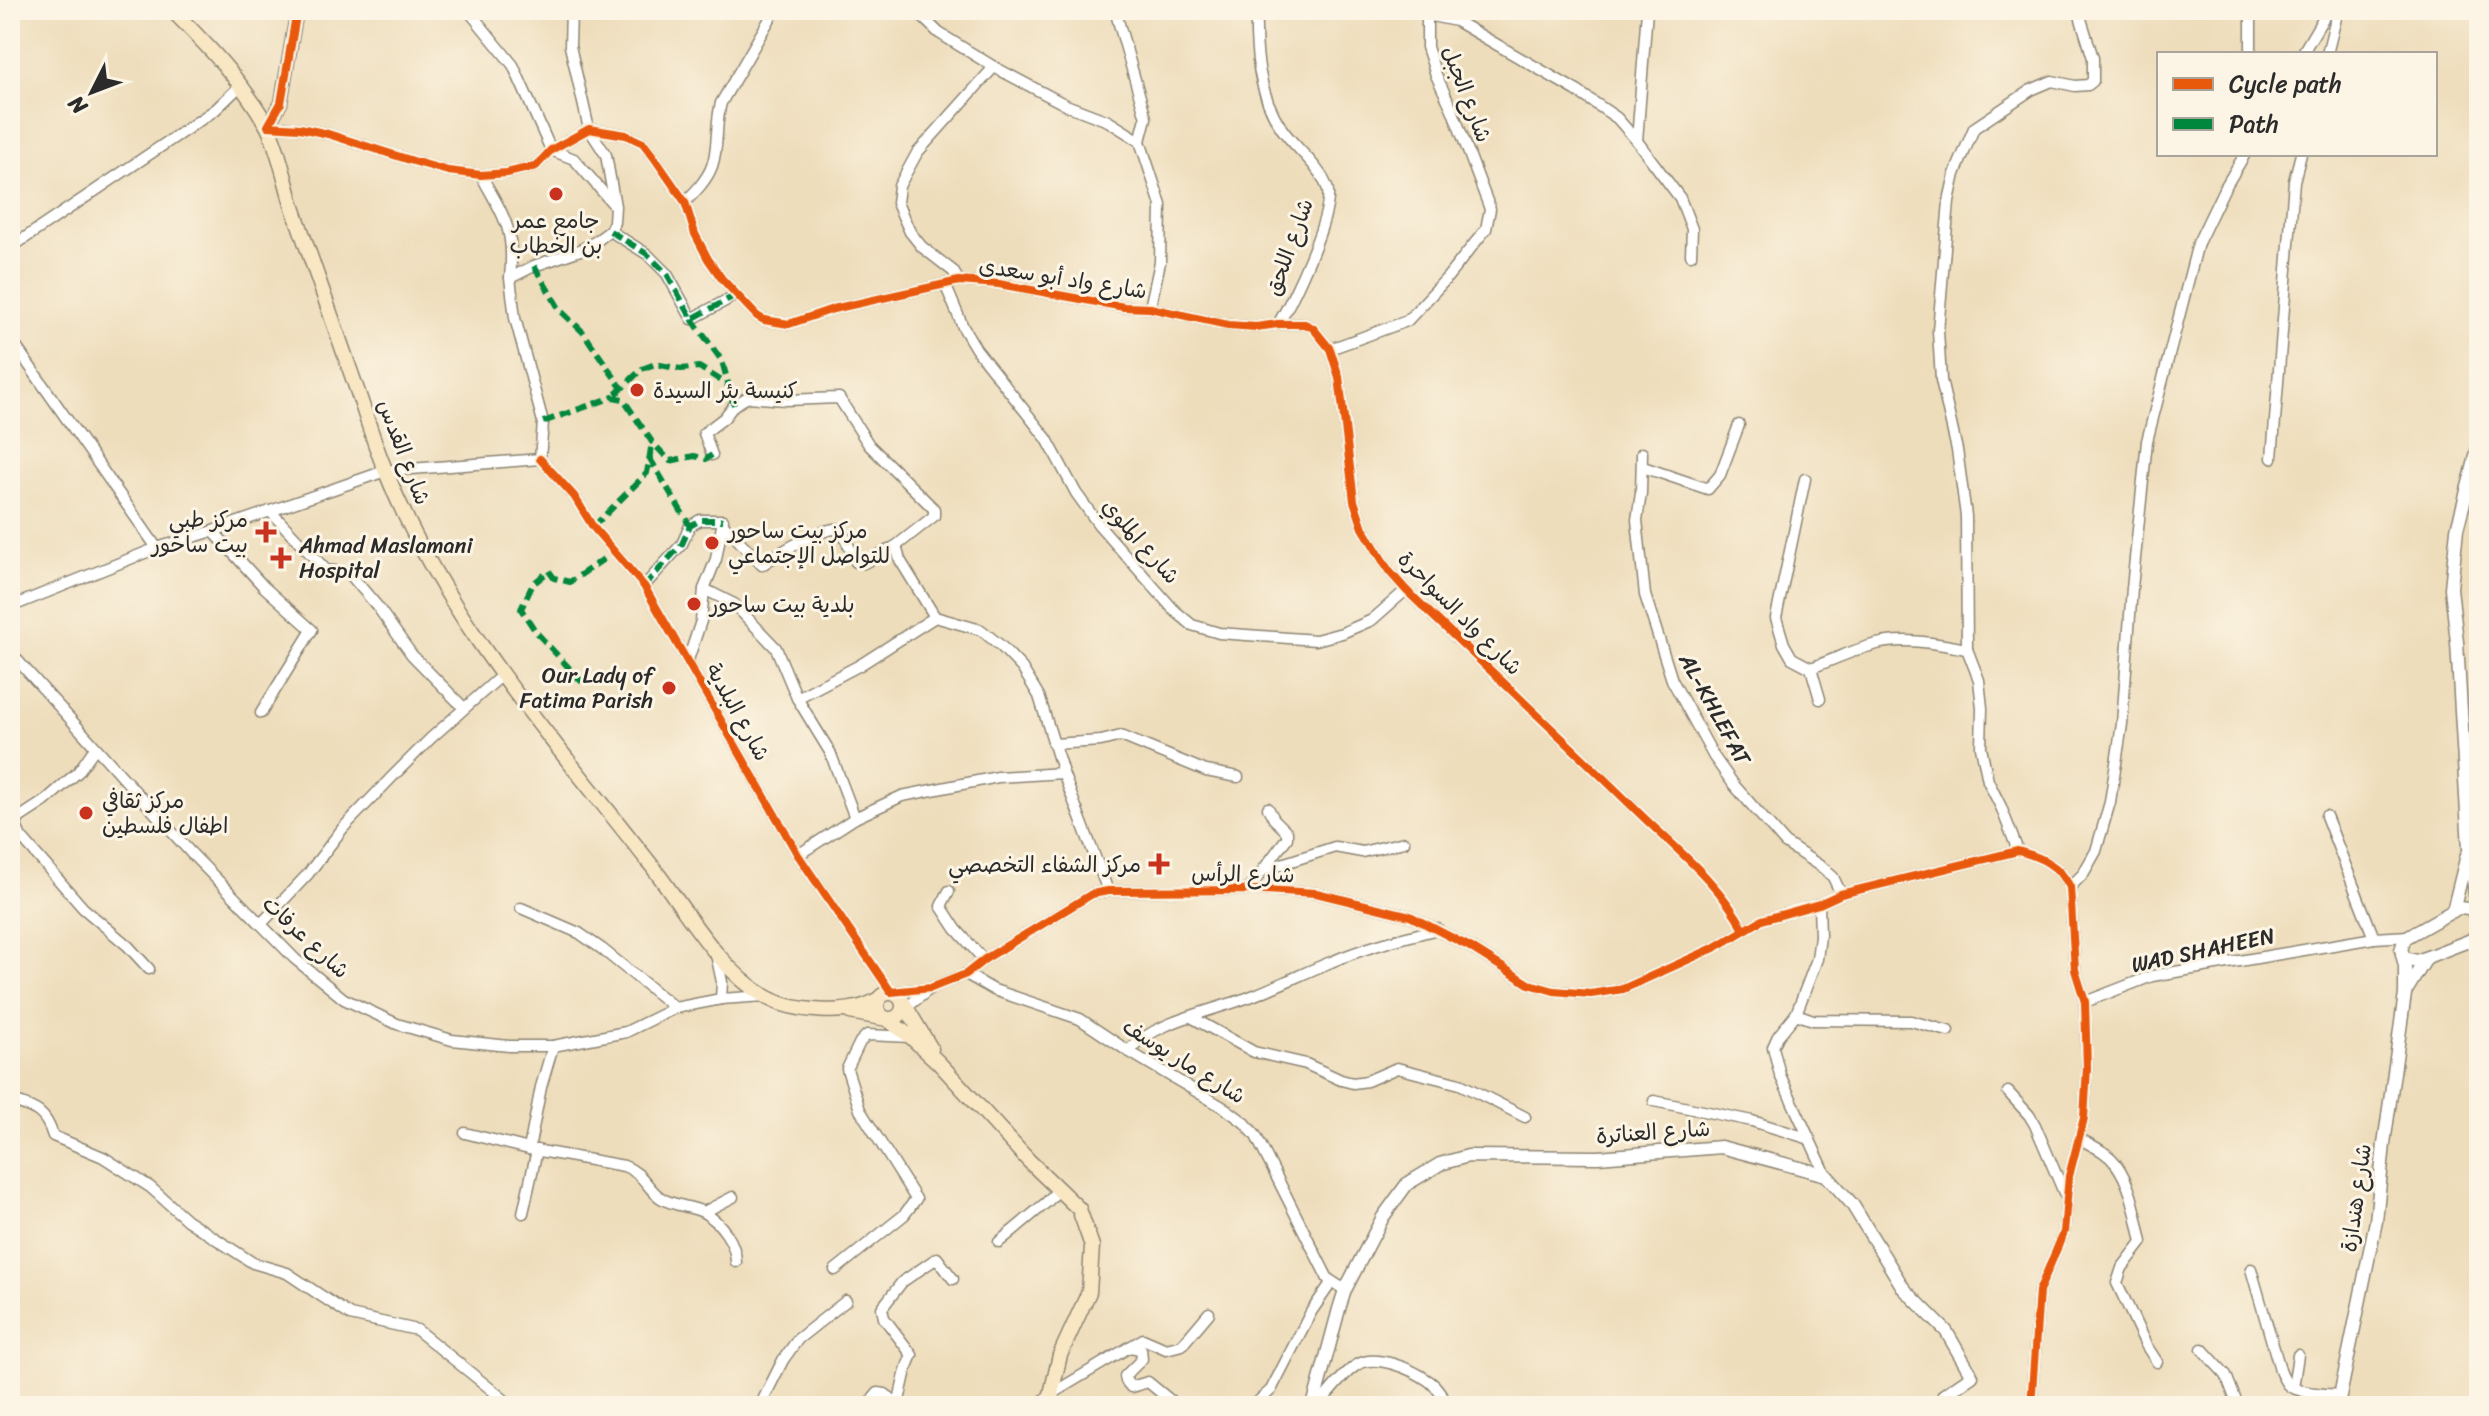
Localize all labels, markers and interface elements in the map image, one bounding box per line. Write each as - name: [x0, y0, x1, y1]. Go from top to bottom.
- street label: شارع الجبل: [1431, 40, 1503, 148]
- north arrow: [52, 52, 132, 132]
- legend: [2157, 52, 2437, 156]
- text: Cycle path: [2229, 63, 2342, 105]
- text: N: [57, 86, 98, 125]
- text: Path: [2229, 103, 2279, 145]
- marker: جامع عمر بن الخطاب: [547, 185, 565, 203]
- street label: شارع اللحق: [1253, 193, 1325, 301]
- place label: جامع عمر بن الخطاب: [509, 201, 603, 265]
- street label: شارع واد أبو سعدى: [976, 245, 1150, 311]
- place label: كنيسة بئر السيدة: [653, 371, 798, 410]
- marker: كنيسة بئر السيدة: [628, 381, 646, 399]
- street label: شارع القدس: [366, 393, 442, 511]
- street label: شارع الملوي: [1092, 489, 1190, 593]
- place label: مركز طبي بيت ساحور: [150, 500, 248, 564]
- place label: مركز بيت ساحور للتواصل الإجتماعي: [726, 511, 890, 575]
- marker: مركز طبي بيت ساحور: [255, 521, 277, 543]
- place label: Ahmad Maslamani Hospital: [298, 526, 473, 590]
- marker: مركز بيت ساحور للتواصل الإجتماعي: [703, 534, 721, 552]
- street label: شارع واد السواحرة: [1388, 541, 1532, 685]
- marker: Ahmad Maslamani Hospital: [270, 547, 292, 569]
- place label: بلدية بيت ساحور: [708, 585, 855, 624]
- marker: بلدية بيت ساحور: [685, 595, 703, 613]
- street label: AL-KHLEFAT: [1668, 645, 1762, 773]
- street label: شارع البلدية: [695, 655, 781, 769]
- place label: Our Lady of Fatima Parish: [519, 656, 656, 720]
- marker: Our Lady of Fatima Parish: [660, 679, 678, 697]
- place label: مركز ثقافي اطفال فلسطين: [102, 781, 228, 845]
- marker: مركز ثقافي اطفال فلسطين: [77, 804, 95, 822]
- place label: مركز الشفاء التخصصي: [948, 845, 1141, 884]
- marker: مركز الشفاء التخصصي: [1148, 853, 1170, 875]
- street label: شارع الرأس: [1191, 854, 1295, 894]
- street label: شارع عرفات: [253, 886, 359, 988]
- street label: WAD SHAHEEN: [2128, 916, 2278, 984]
- street label: شارع مار يوسف: [1114, 1007, 1254, 1115]
- street label: شارع العناترة: [1595, 1109, 1711, 1155]
- street label: شارع هندازة: [2329, 1141, 2383, 1255]

